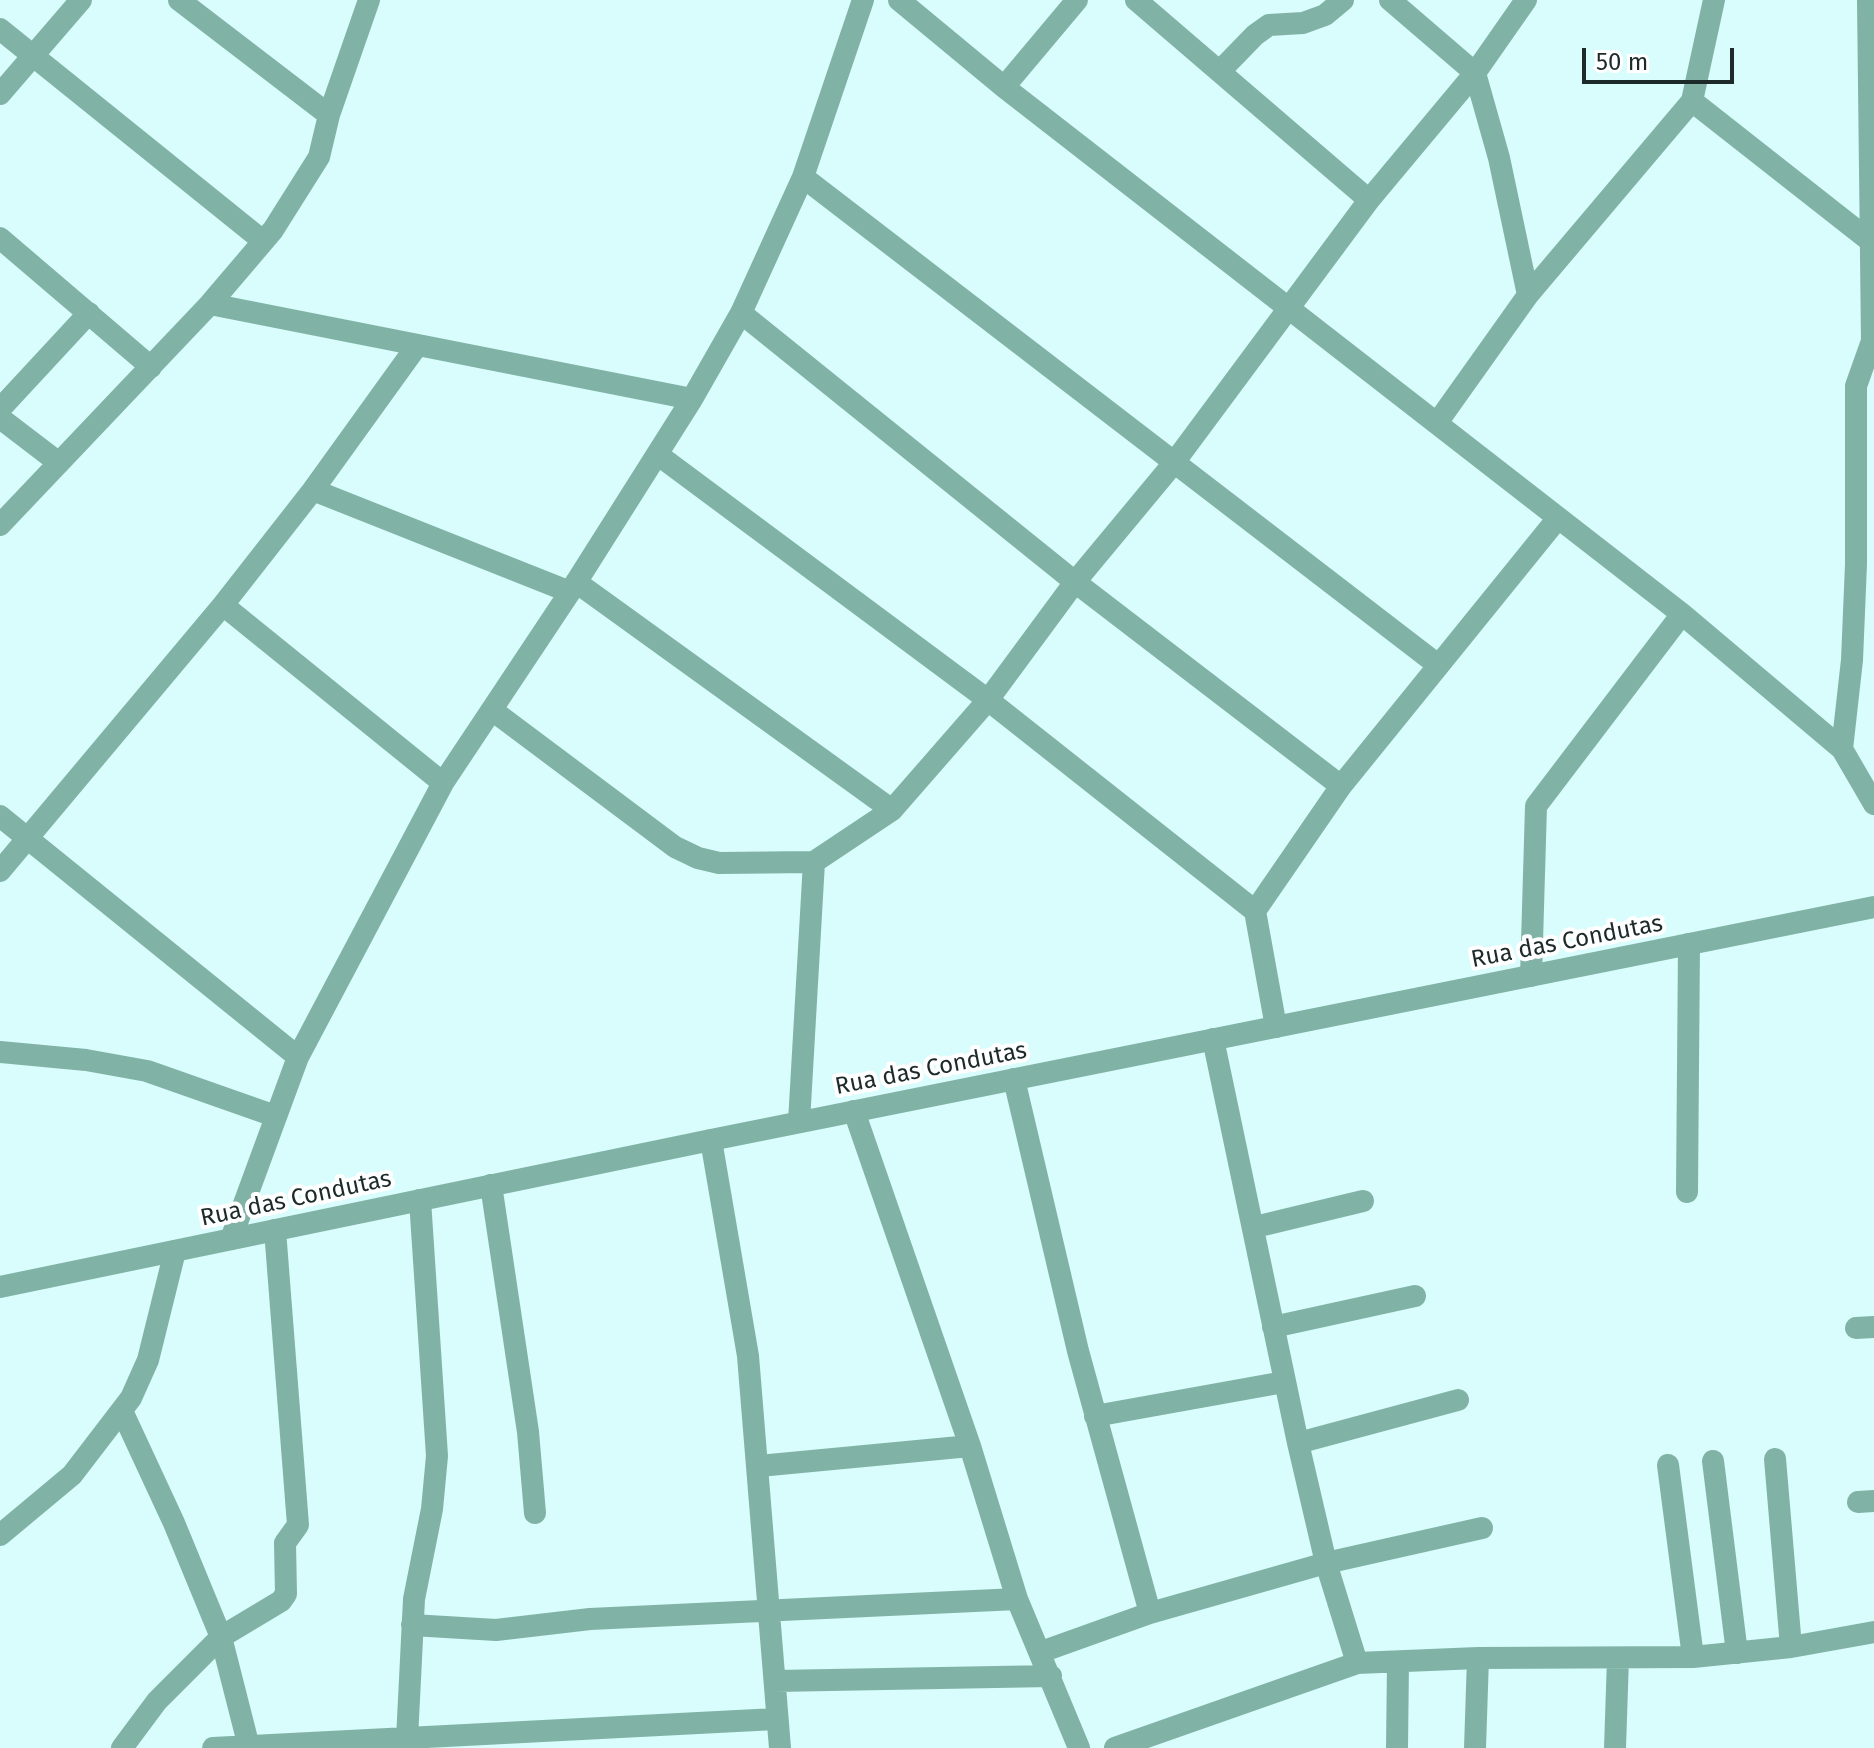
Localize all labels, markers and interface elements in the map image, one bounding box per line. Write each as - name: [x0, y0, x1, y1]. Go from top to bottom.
- scale bar: [1586, 32, 1738, 82]
- text: 50 m: [1596, 48, 1648, 76]
- street label: Rua das Condutas: [1469, 909, 1665, 975]
- street label: Rua das Condutas: [833, 1036, 1029, 1102]
- street label: Rua das Condutas: [198, 1165, 394, 1233]

